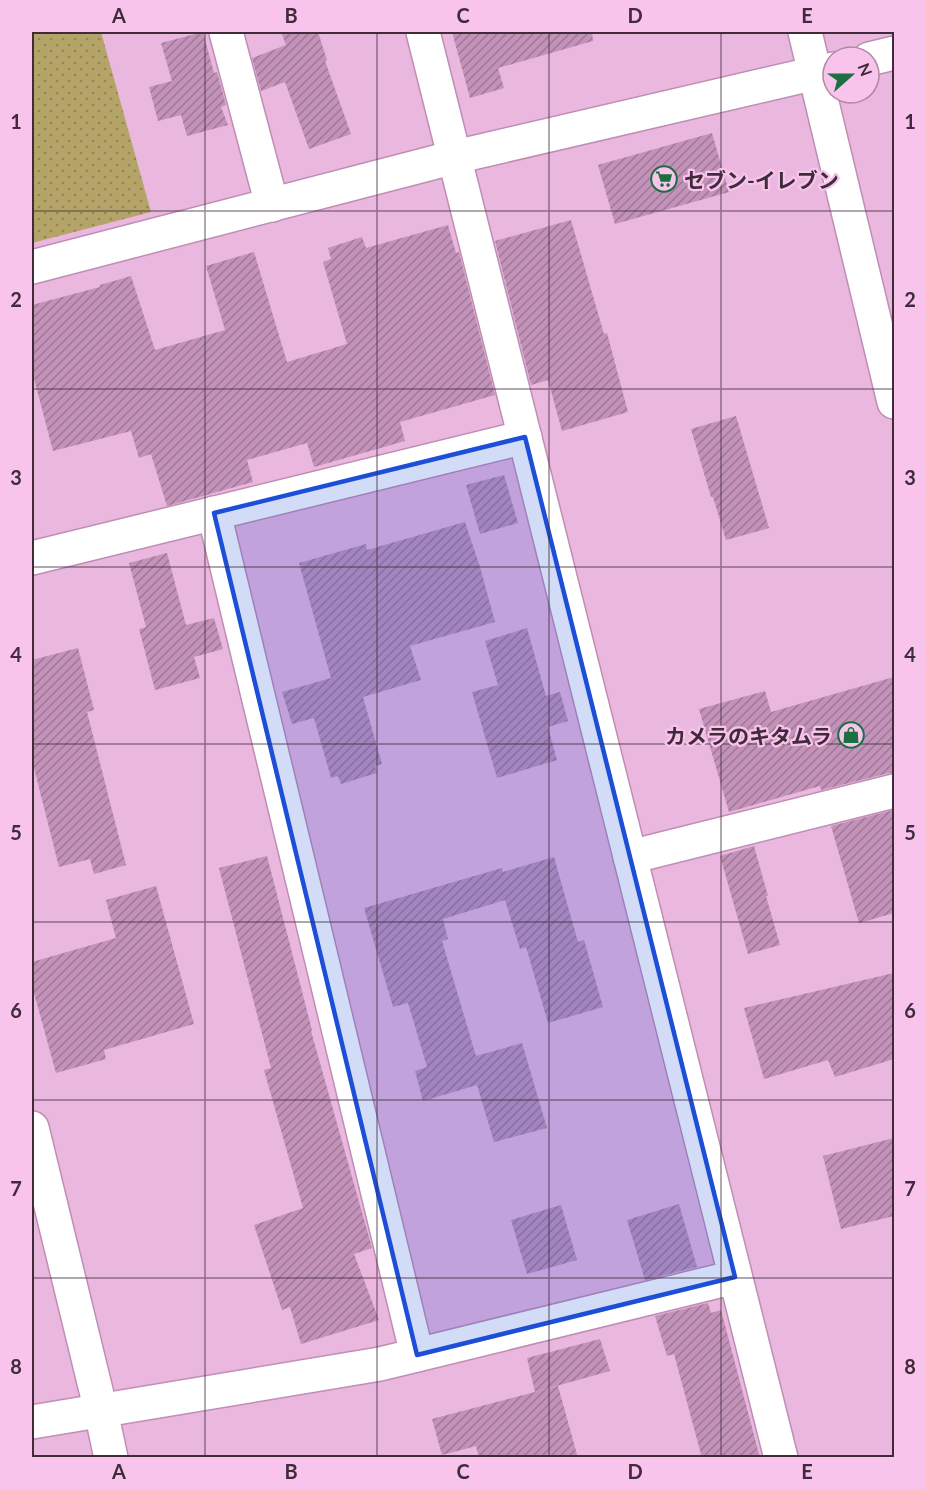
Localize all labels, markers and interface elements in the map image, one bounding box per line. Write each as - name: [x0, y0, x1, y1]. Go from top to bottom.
- text: A: [111, 3, 126, 27]
- text: B: [284, 3, 298, 27]
- text: C: [456, 3, 470, 27]
- text: D: [627, 3, 643, 27]
- text: E: [801, 3, 813, 27]
- north arrow: [821, 45, 881, 105]
- text: N: [854, 60, 877, 79]
- text: 1: [10, 109, 22, 133]
- text: 1: [904, 109, 916, 133]
- supermarket icon: セブン-イレブン: [649, 164, 679, 194]
- place label: セブン-イレブン: [684, 167, 839, 192]
- text: 2: [10, 287, 22, 311]
- text: 2: [904, 287, 916, 311]
- text: 3: [10, 465, 22, 489]
- text: 3: [904, 465, 916, 489]
- text: 4: [10, 642, 22, 666]
- text: 4: [904, 642, 916, 666]
- shop icon: カメラのキタムラ: [836, 720, 866, 750]
- place label: カメラのキタムラ: [665, 723, 832, 748]
- text: 5: [10, 820, 22, 844]
- text: 5: [904, 820, 916, 844]
- text: 6: [10, 998, 22, 1022]
- text: 6: [904, 998, 916, 1022]
- text: 7: [10, 1176, 22, 1200]
- text: 7: [904, 1176, 916, 1200]
- text: 8: [10, 1354, 22, 1378]
- text: 8: [904, 1354, 916, 1378]
- text: A: [111, 1459, 126, 1483]
- text: B: [284, 1459, 298, 1483]
- text: C: [456, 1459, 470, 1483]
- text: D: [627, 1459, 643, 1483]
- text: E: [801, 1459, 813, 1483]

